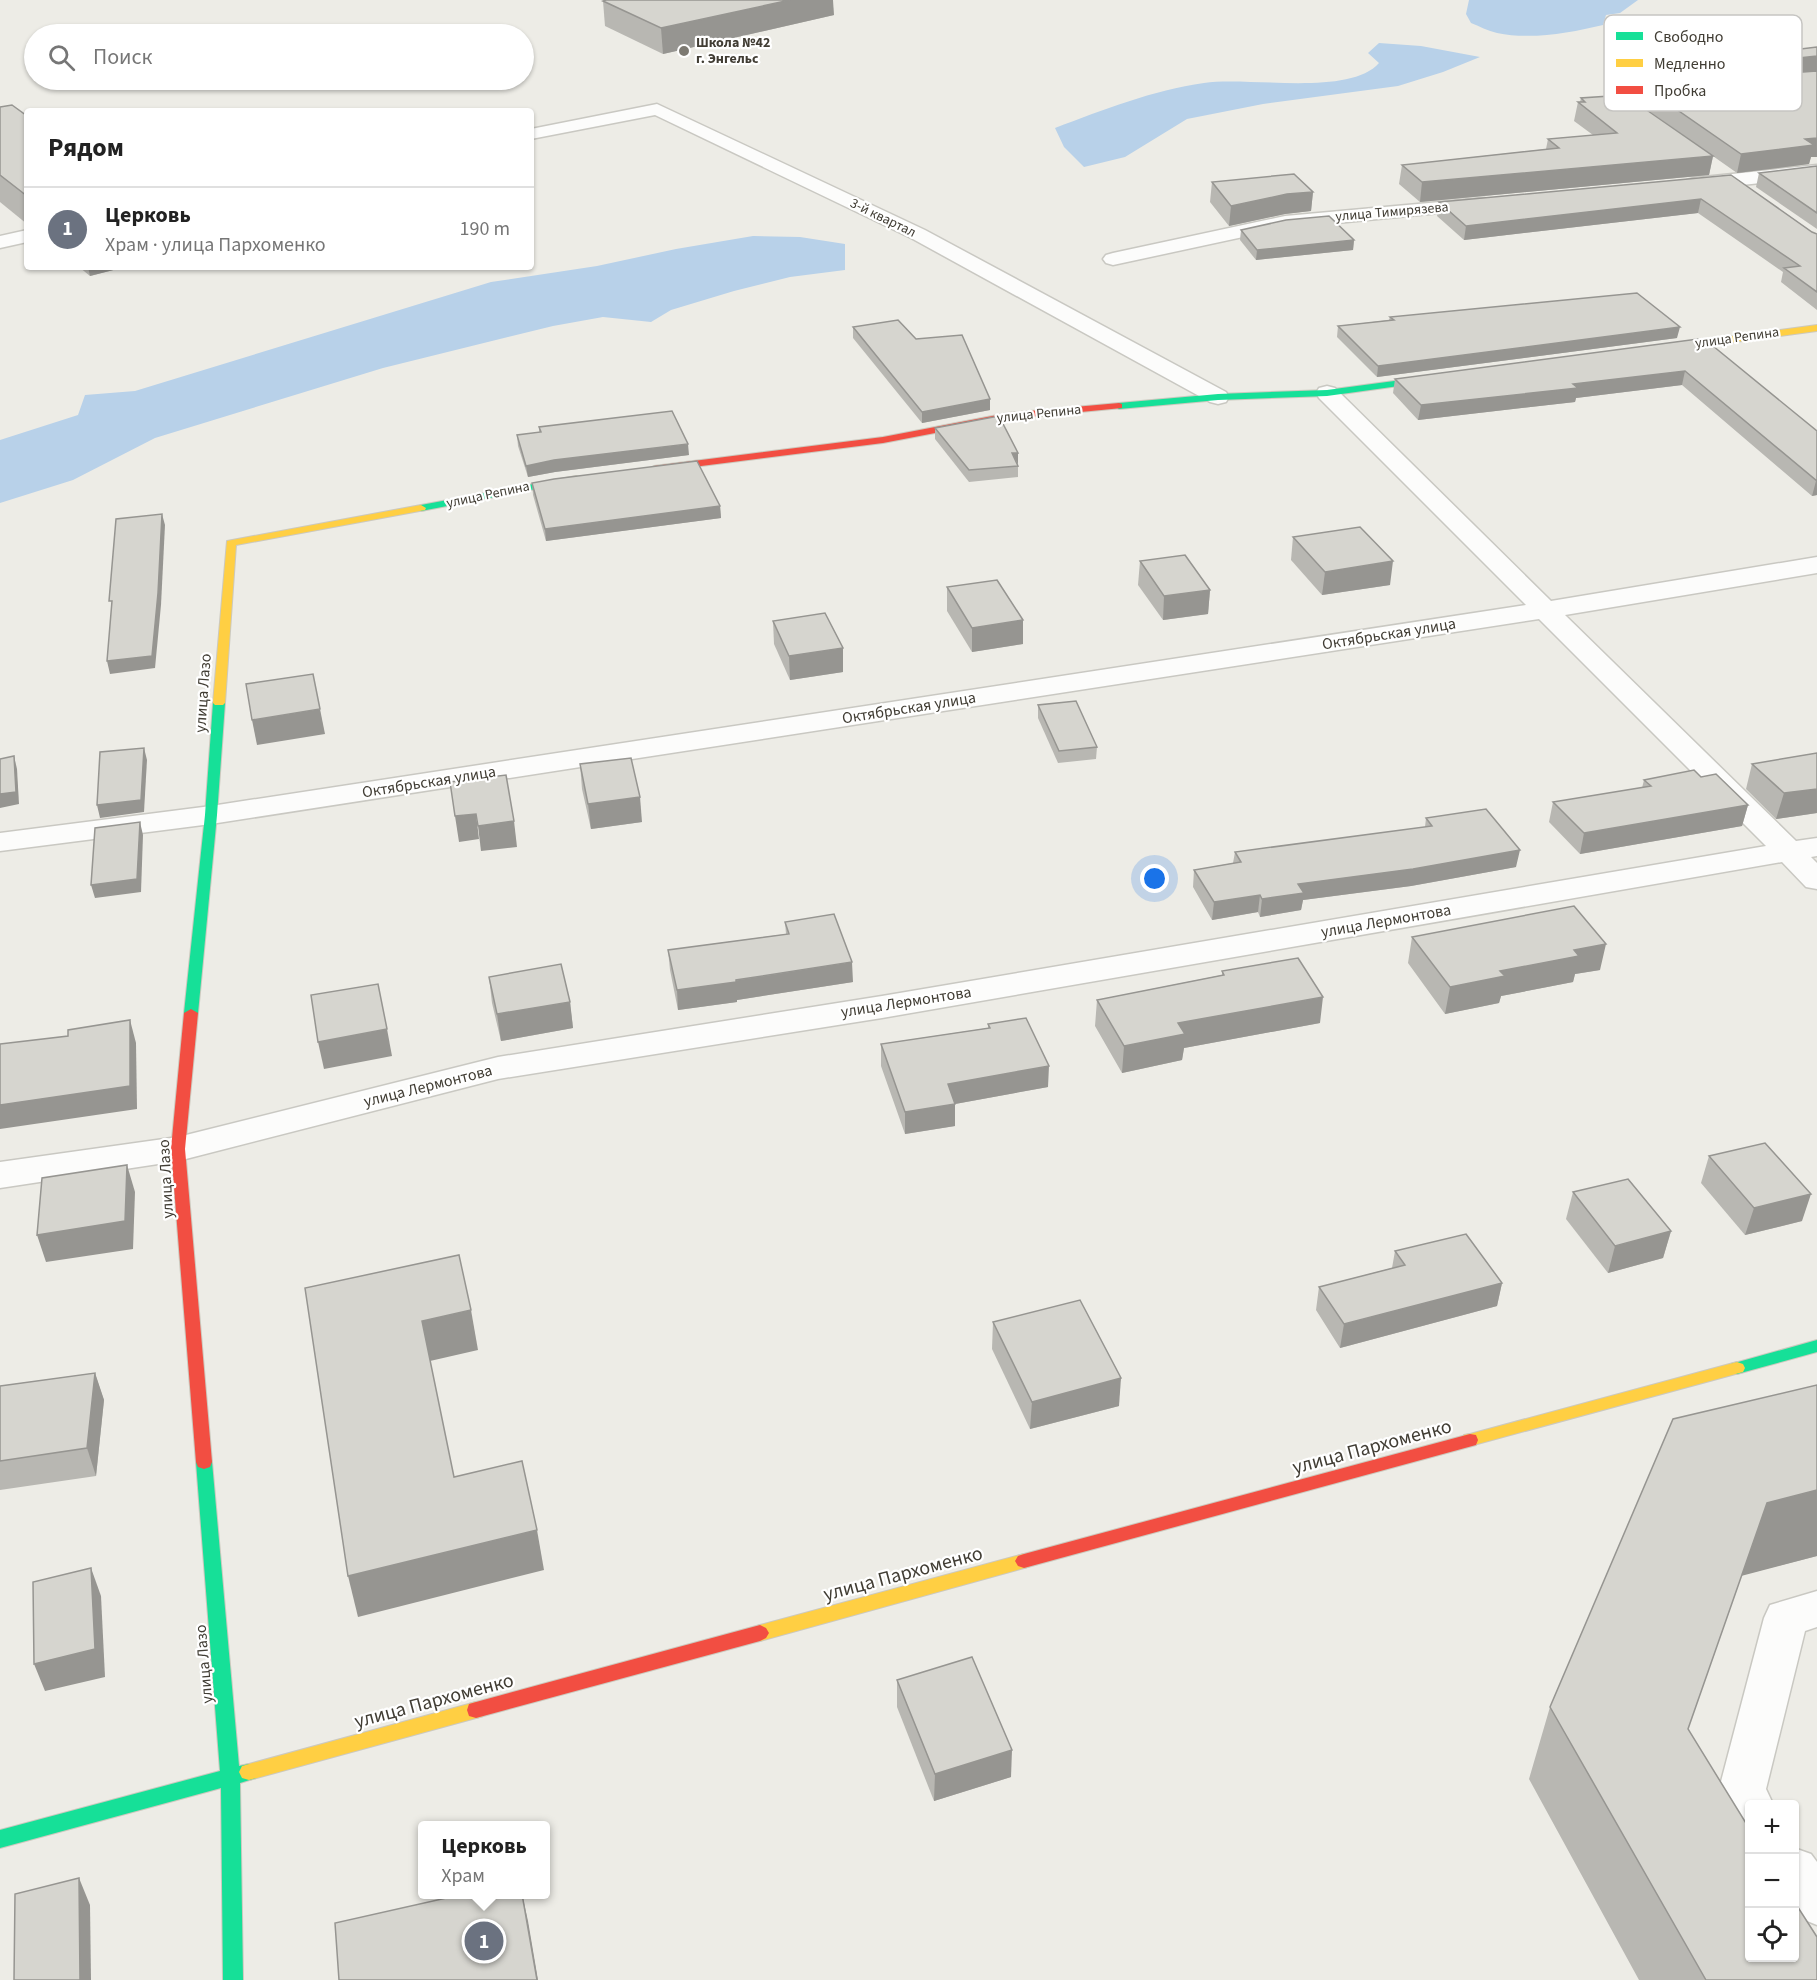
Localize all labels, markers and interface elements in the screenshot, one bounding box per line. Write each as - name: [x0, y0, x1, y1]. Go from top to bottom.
- legend: [1604, 15, 1802, 111]
- search box: [24, 24, 534, 90]
- text: Свободно: [1654, 26, 1724, 48]
- place label: Школа №42 г. Энгельс: [696, 33, 770, 69]
- icon: search: [45, 41, 78, 74]
- text: Поиск: [93, 41, 152, 73]
- marker: Школа №42 г. Энгельс: [677, 44, 691, 58]
- text: Медленно: [1654, 53, 1725, 75]
- text: Пробка: [1654, 80, 1706, 102]
- text: Рядом: [48, 129, 124, 166]
- street label: 3-й квартал: [847, 193, 919, 243]
- street label: улица Тимирязева: [1335, 197, 1449, 227]
- text: Церковь: [105, 199, 191, 231]
- text: 1: [62, 215, 73, 243]
- text: 190 m: [460, 215, 510, 243]
- text: Храм · улица Пархоменко: [105, 231, 326, 259]
- street label: улица Репина: [1694, 322, 1780, 354]
- street label: улица Репина: [996, 400, 1082, 428]
- street label: улица Репина: [445, 476, 531, 514]
- street label: Октябрьская улица: [1320, 613, 1458, 655]
- street label: улица Лазо: [189, 653, 217, 733]
- street label: Октябрьская улица: [840, 687, 978, 729]
- street label: Октябрьская улица: [360, 761, 498, 803]
- your location: [1140, 864, 1169, 893]
- street label: улица Лермонтова: [1319, 899, 1453, 943]
- street label: улица Лермонтова: [839, 981, 973, 1023]
- street label: улица Лермонтова: [361, 1059, 495, 1113]
- street label: улица Лазо: [153, 1139, 179, 1219]
- street label: улица Пархоменко: [1289, 1412, 1455, 1482]
- street label: улица Пархоменко: [820, 1539, 986, 1609]
- street label: улица Лазо: [190, 1624, 218, 1704]
- street label: улица Пархоменко: [351, 1666, 517, 1736]
- map controls: [1745, 1800, 1799, 1962]
- button: +: [1745, 1800, 1799, 1854]
- popup: [418, 1821, 550, 1899]
- text: Церковь: [441, 1830, 527, 1862]
- button: −: [1745, 1854, 1799, 1908]
- text: Храм: [441, 1862, 485, 1890]
- button: locate: [1745, 1908, 1799, 1962]
- pin: 1: [464, 1918, 504, 1964]

